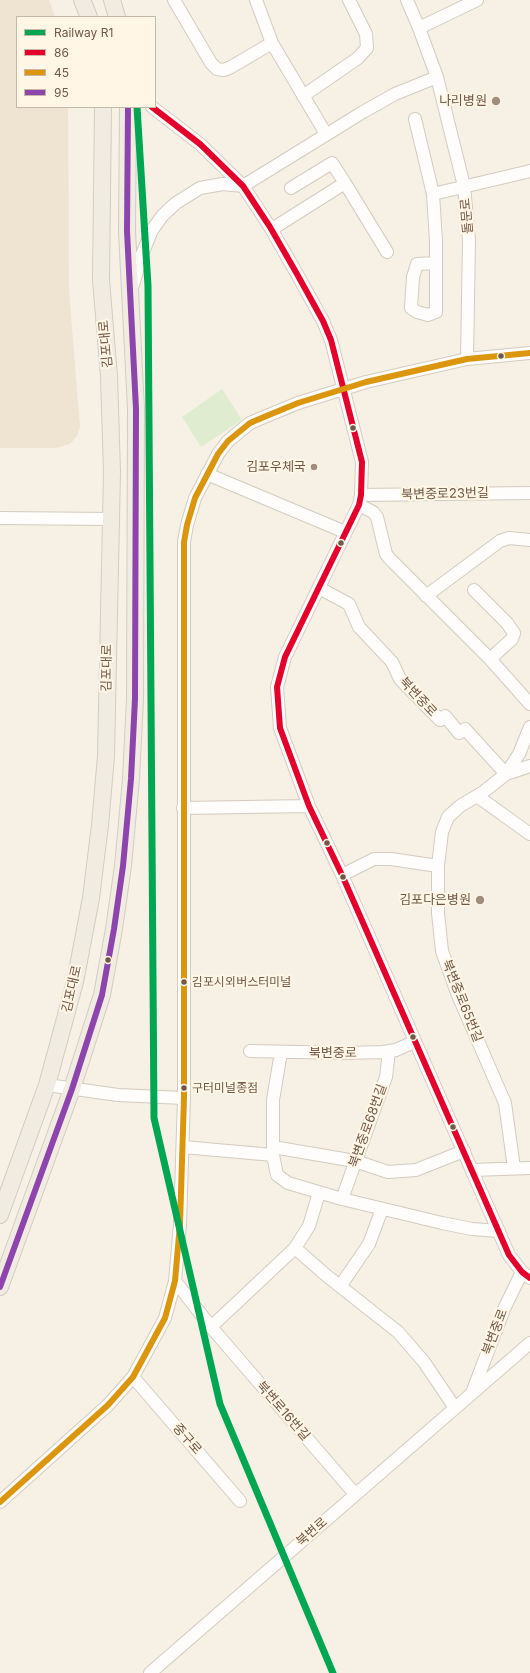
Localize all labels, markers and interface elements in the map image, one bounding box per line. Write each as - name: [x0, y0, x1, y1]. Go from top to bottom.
- legend: [16, 16, 156, 108]
- text: Railway R1: [54, 25, 113, 40]
- text: 86: [54, 45, 69, 60]
- text: 45: [54, 65, 69, 80]
- text: 95: [54, 85, 69, 100]
- place label: 나리병원: [439, 93, 487, 109]
- marker: 나리병원: [490, 95, 502, 107]
- street label: 돌문로: [458, 197, 476, 235]
- street label: 김포대로: [96, 319, 116, 369]
- unlabelled marker: [496, 351, 506, 361]
- unlabelled marker: [348, 423, 358, 433]
- place label: 김포우체국: [246, 459, 306, 475]
- marker: 김포우체국: [309, 462, 319, 472]
- street label: 북변중로23번길: [401, 485, 489, 503]
- unlabelled marker: [336, 538, 346, 548]
- street label: 김포대로: [99, 644, 115, 692]
- street label: 북변중로: [396, 674, 440, 720]
- unlabelled marker: [322, 838, 332, 848]
- unlabelled marker: [338, 872, 348, 882]
- place label: 김포다은병원: [399, 892, 471, 908]
- marker: 김포다은병원: [474, 894, 486, 906]
- unlabelled marker: [103, 955, 113, 965]
- street label: 북변중로65번길: [438, 957, 486, 1045]
- street label: 김포대로: [59, 964, 85, 1014]
- place label: 김포시외버스터미널: [192, 975, 291, 989]
- marker: 김포시외버스터미널: [179, 977, 189, 987]
- unlabelled marker: [408, 1032, 418, 1042]
- street label: 북변중로: [309, 1045, 357, 1061]
- place label: 구터미널종점: [192, 1081, 258, 1095]
- street label: 북변중로68번길: [346, 1082, 390, 1170]
- marker: 구터미널종점: [179, 1083, 189, 1093]
- unlabelled marker: [448, 1122, 458, 1132]
- street label: 북변중로: [479, 1307, 511, 1357]
- street label: 북변로16번길: [253, 1378, 313, 1444]
- street label: 중구로: [169, 1420, 205, 1458]
- street label: 북변로: [293, 1514, 331, 1550]

